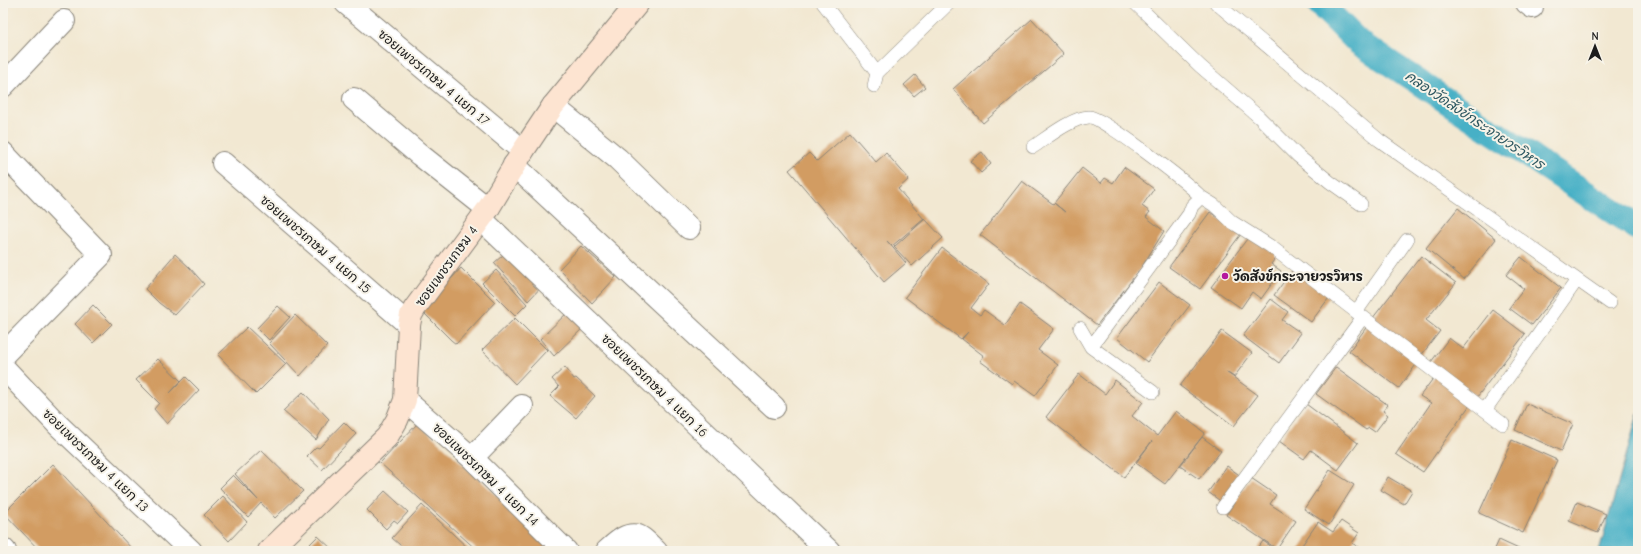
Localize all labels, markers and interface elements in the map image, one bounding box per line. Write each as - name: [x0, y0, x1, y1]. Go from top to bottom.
- street label: ซอยเพชรเกษม 4 แยก 17: [375, 26, 492, 128]
- north arrow: [1575, 26, 1615, 66]
- text: N: [1591, 30, 1599, 43]
- water label: คลองวัดสังข์กระจายวรวิหาร: [1402, 67, 1549, 174]
- street label: ซอยเพชรเกษม 4 แยก 15: [257, 192, 374, 296]
- street label: ซอยเพชรเกษม 4: [412, 223, 481, 309]
- place label: วัดสังข์กระจายวรวิหาร: [1233, 268, 1363, 284]
- marker: วัดสังข์กระจายวรวิหาร: [1220, 271, 1230, 281]
- street label: ซอยเพชรเกษม 4 แยก 16: [599, 331, 711, 440]
- street label: ซอยเพชรเกษม 4 แยก 13: [40, 406, 152, 515]
- street label: ซอยเพชรเกษม 4 แยก 14: [430, 420, 542, 529]

